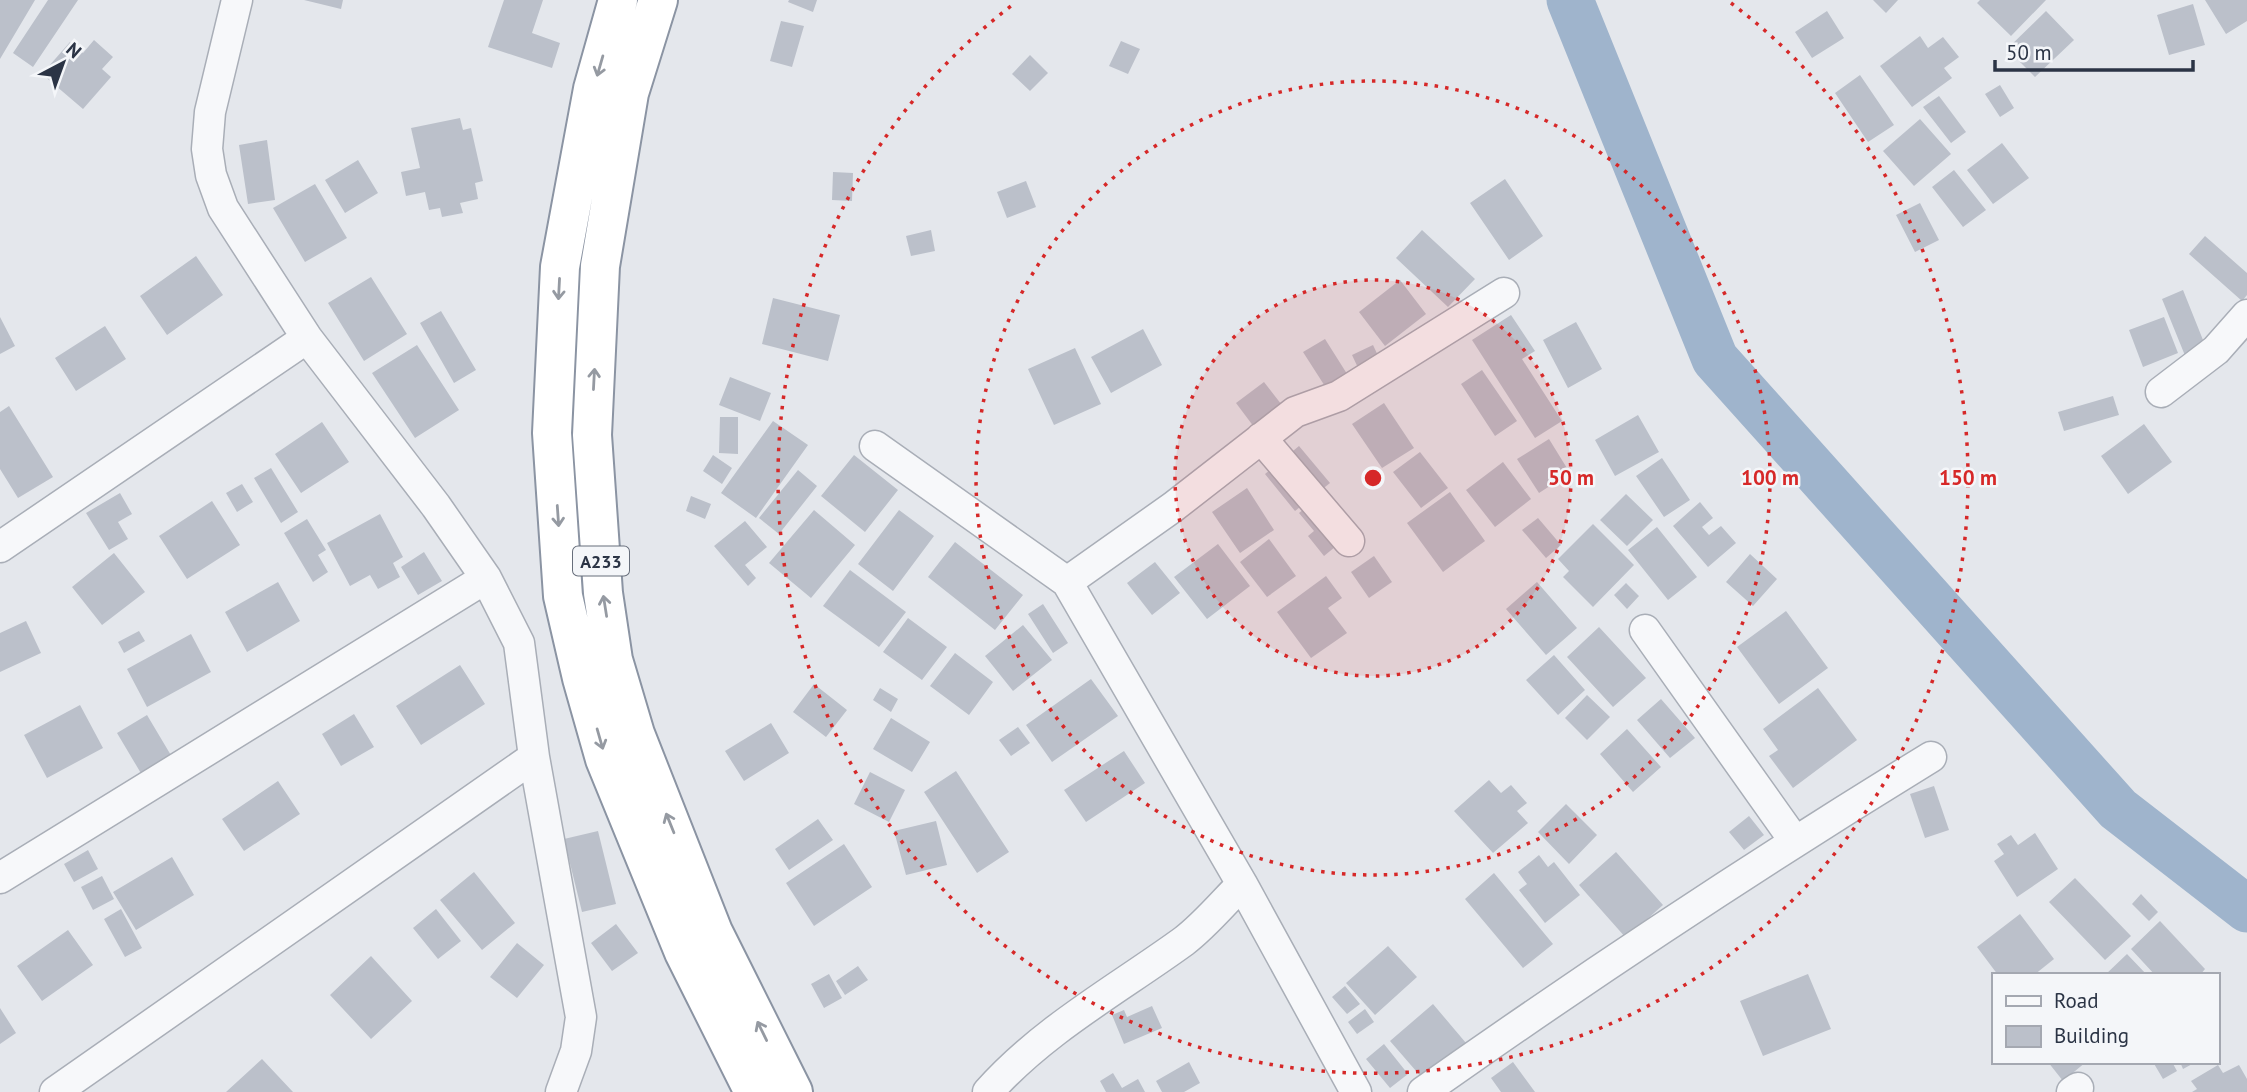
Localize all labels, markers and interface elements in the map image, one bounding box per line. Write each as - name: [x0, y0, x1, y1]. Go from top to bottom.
- north arrow: [28, 28, 98, 98]
- scale bar: [1995, 28, 2193, 72]
- text: N: [62, 37, 87, 63]
- text: 50 m: [2006, 39, 2052, 66]
- one-way arrow: [592, 55, 605, 77]
- one-way arrow: [553, 278, 566, 301]
- one-way arrow: [588, 368, 601, 391]
- text: 50 m: [1548, 464, 1594, 491]
- text: 100 m: [1741, 464, 1799, 491]
- text: 150 m: [1939, 464, 1997, 491]
- centre of rings: [1361, 466, 1385, 490]
- one-way arrow: [552, 505, 565, 527]
- road number: A233: [573, 546, 629, 576]
- one-way arrow: [598, 595, 611, 618]
- one-way arrow: [594, 728, 607, 750]
- one-way arrow: [663, 813, 676, 835]
- legend: [1992, 973, 2219, 1064]
- text: Road: [2054, 987, 2098, 1014]
- one-way arrow: [755, 1021, 769, 1042]
- text: Building: [2054, 1022, 2129, 1049]

